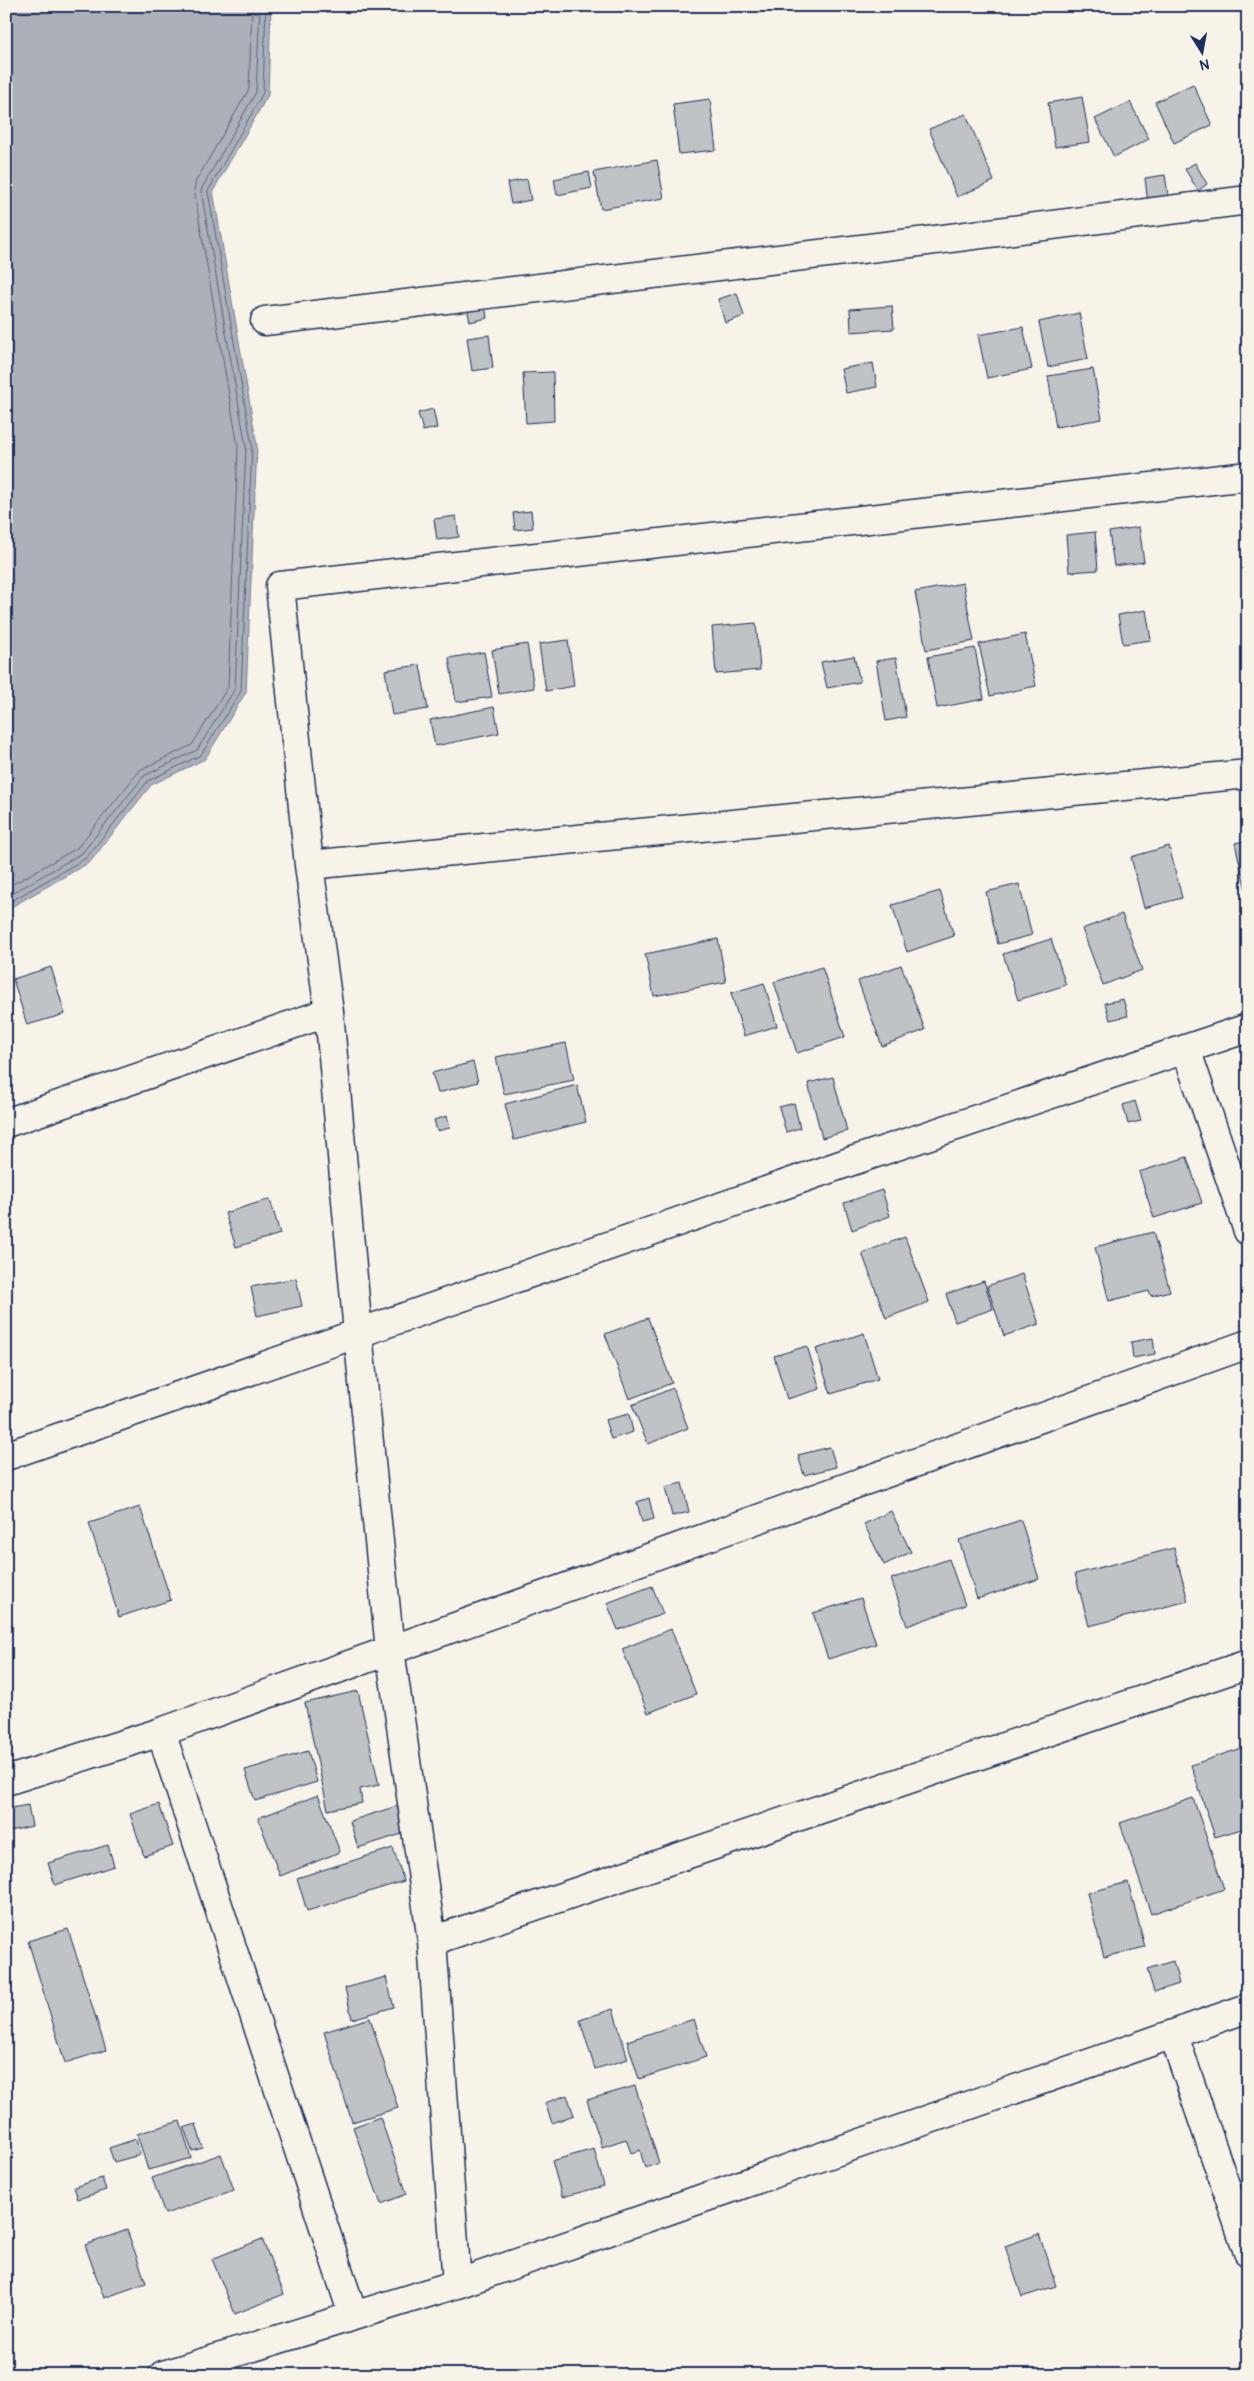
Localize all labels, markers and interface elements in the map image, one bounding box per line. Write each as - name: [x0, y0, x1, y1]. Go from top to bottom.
- north arrow: [1176, 28, 1226, 78]
- text: N: [1198, 55, 1211, 74]

